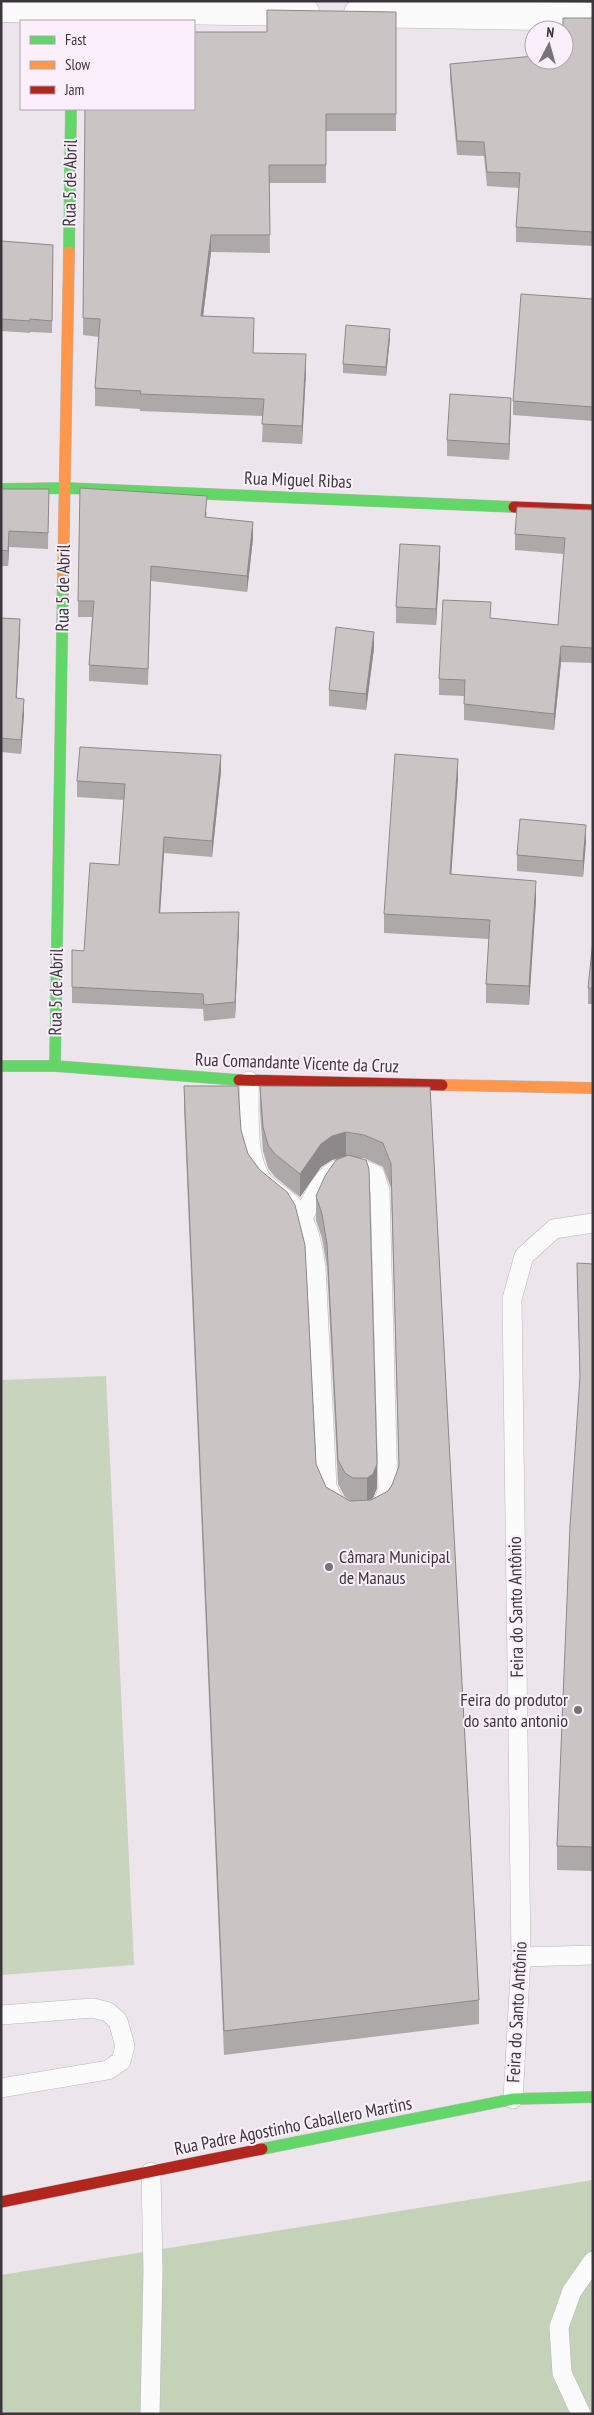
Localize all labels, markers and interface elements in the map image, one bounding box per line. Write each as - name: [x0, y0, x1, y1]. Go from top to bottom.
- legend: [20, 20, 195, 110]
- north arrow: [524, 20, 574, 70]
- text: N: [546, 23, 555, 41]
- text: Fast: [65, 30, 86, 49]
- text: Slow: [65, 55, 90, 74]
- text: Jam: [64, 80, 84, 99]
- street label: Rua 5 de Abril: [57, 138, 82, 227]
- street label: Rua Miguel Ribas: [244, 466, 352, 493]
- street label: Rua 5 de Abril: [50, 543, 75, 632]
- street label: Rua 5 de Abril: [43, 947, 68, 1036]
- street label: Rua Comandante Vicente da Cruz: [195, 1047, 399, 1078]
- street label: Feira do Santo Antônio: [503, 1536, 528, 1678]
- place label: Câmara Municipal de Manaus: [339, 1545, 451, 1589]
- marker: Câmara Municipal de Manaus: [323, 1561, 335, 1573]
- place label: Feira do produtor do santo antonio: [460, 1688, 568, 1732]
- marker: Feira do produtor do santo antonio: [572, 1704, 584, 1716]
- street label: Feira do Santo Antônio: [501, 1941, 532, 2083]
- street label: Rua Padre Agostinho Caballero Martins: [172, 2091, 414, 2160]

